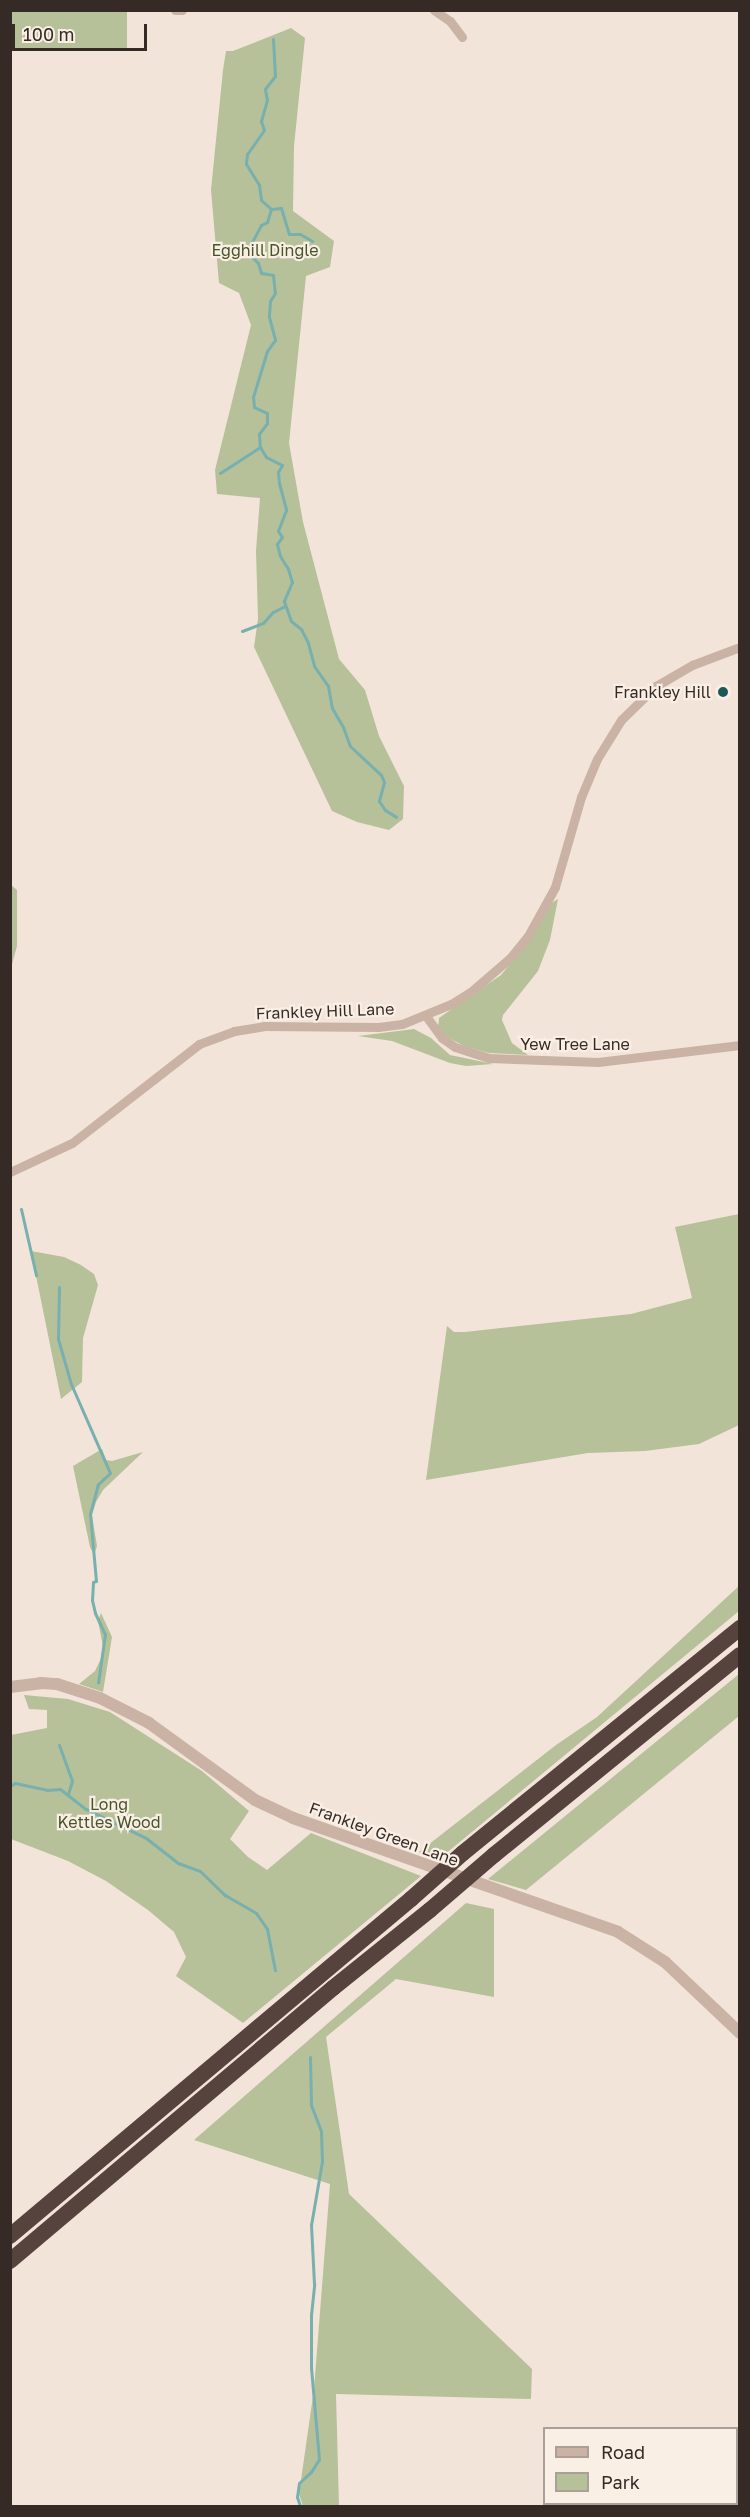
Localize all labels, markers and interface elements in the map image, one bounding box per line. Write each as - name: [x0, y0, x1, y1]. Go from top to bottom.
- scale bar: [15, 12, 150, 50]
- text: 100 m: [23, 23, 74, 45]
- park label: Egghill Dingle: [211, 240, 319, 260]
- place label: Frankley Hill: [614, 682, 711, 702]
- marker: Frankley Hill: [716, 685, 730, 699]
- street label: Frankley Hill Lane: [255, 999, 395, 1023]
- street label: Yew Tree Lane: [520, 1034, 630, 1054]
- park label: Long Kettles Wood: [57, 1794, 161, 1832]
- street label: Frankley Green Lane: [307, 1798, 461, 1870]
- legend: [543, 2427, 738, 2505]
- text: Road: [601, 2441, 645, 2463]
- text: Park: [601, 2471, 640, 2493]

